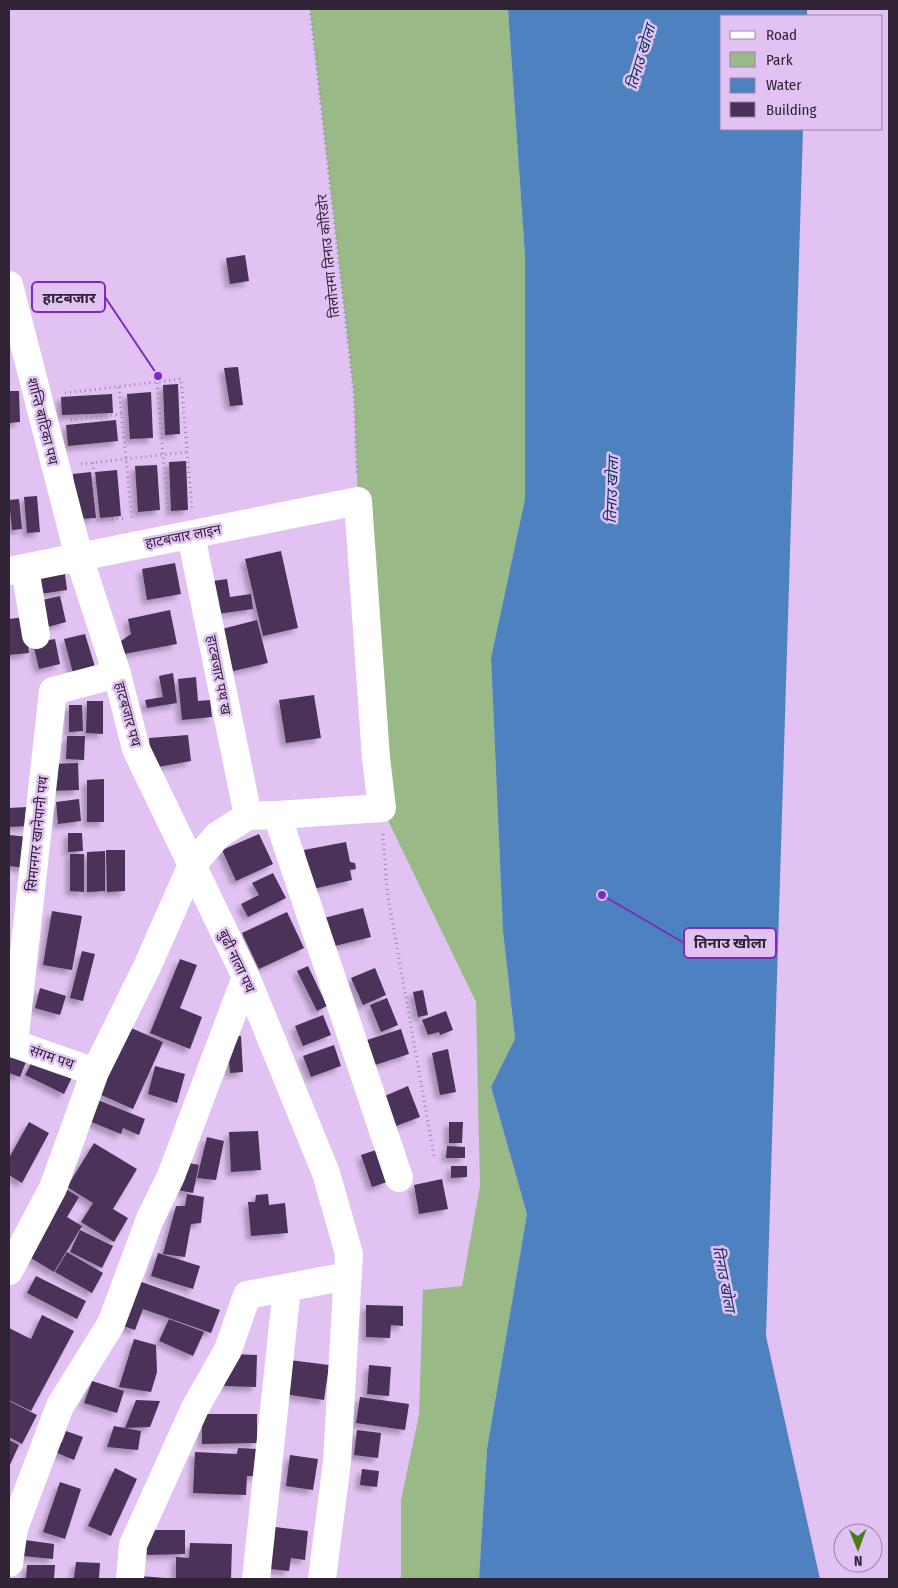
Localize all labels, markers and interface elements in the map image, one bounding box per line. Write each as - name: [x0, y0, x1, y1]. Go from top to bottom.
- legend: [720, 15, 883, 130]
- water label: तिनाउ खोला: [623, 20, 660, 91]
- text: Road: [766, 26, 797, 44]
- text: Park: [766, 51, 793, 69]
- text: Water: [766, 76, 802, 94]
- text: Building: [766, 101, 817, 119]
- street label: तिलोत्तमा तिनाउ कोरिडोर: [314, 193, 343, 319]
- callout: हाटबजार: [32, 282, 105, 312]
- text: हाटबजार: [42, 289, 96, 307]
- street label: शान्ति बाटिका पथ: [23, 376, 62, 467]
- water label: तिनाउ खोला: [602, 453, 622, 524]
- street label: हाटबजार लाइन: [144, 521, 223, 552]
- street label: हाटबजार पथ ख: [202, 634, 235, 717]
- street label: हाटबजार पथ: [111, 680, 145, 749]
- street label: सिमानगर खानेपानी पथ: [22, 774, 52, 893]
- street label: बुढी नाला पथ: [214, 927, 259, 997]
- callout: तिनाउ खोला: [684, 928, 776, 958]
- text: तिनाउ खोला: [694, 934, 767, 952]
- street label: संगम पथ: [27, 1042, 77, 1073]
- water label: तिनाउ खोला: [709, 1245, 740, 1316]
- north arrow: [833, 1523, 883, 1573]
- text: N: [854, 1552, 863, 1569]

